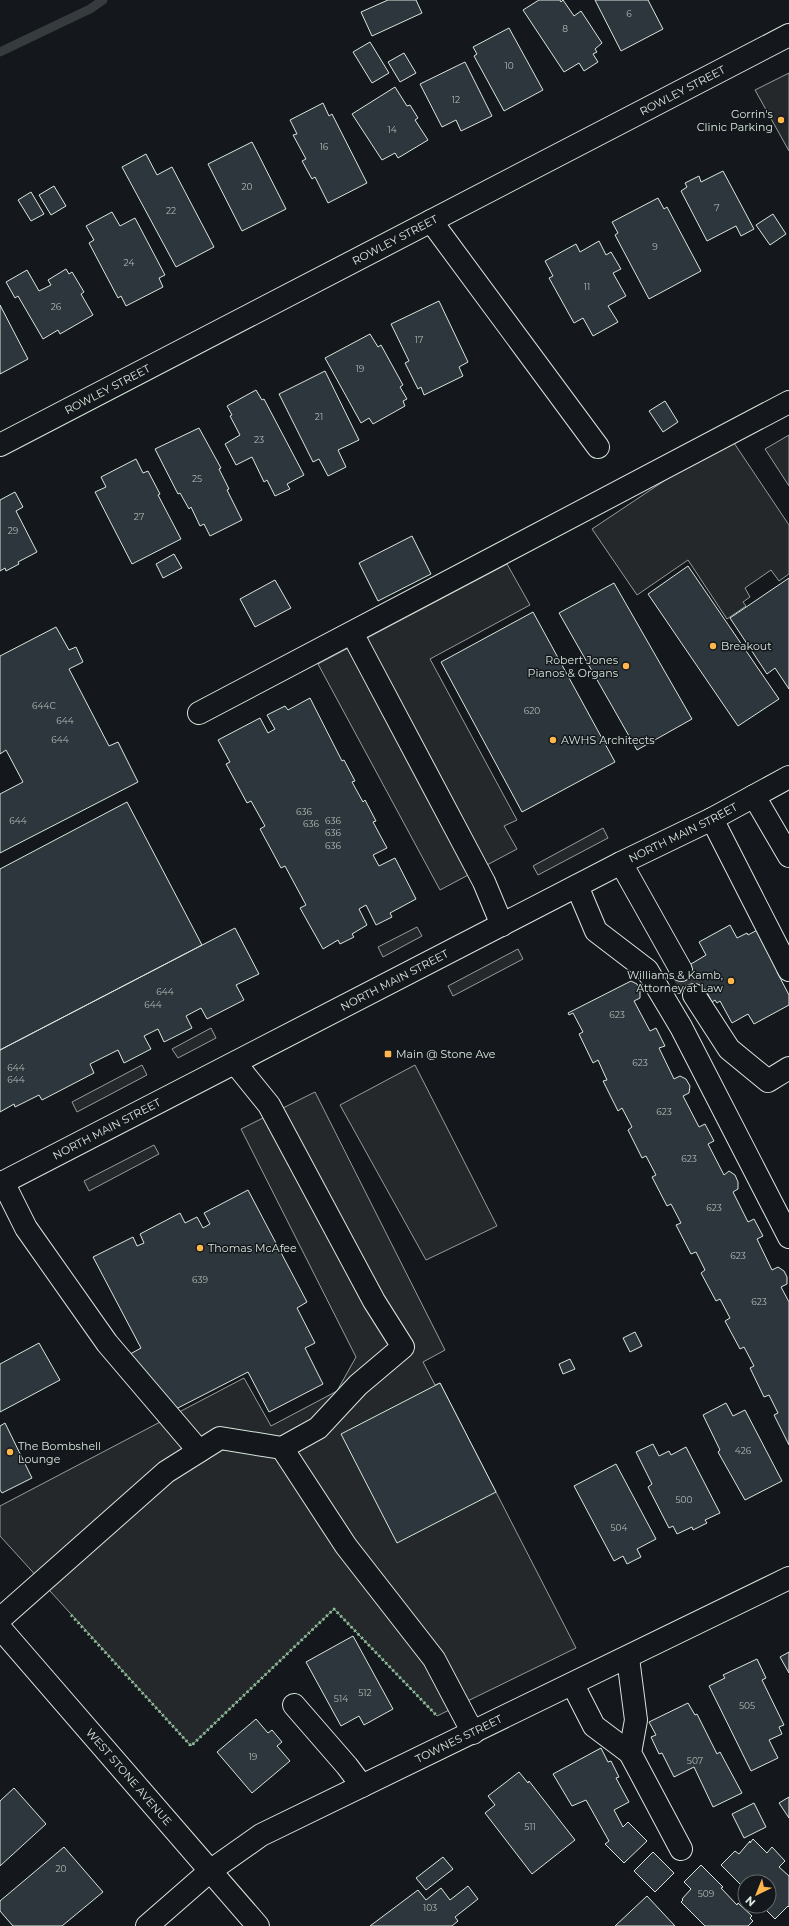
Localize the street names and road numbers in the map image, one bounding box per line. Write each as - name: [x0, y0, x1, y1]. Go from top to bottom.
- street label: ROWLEY STREET: [637, 62, 728, 118]
- street label: ROWLEY STREET: [350, 211, 441, 268]
- street label: ROWLEY STREET: [62, 361, 153, 417]
- street label: NORTH MAIN STREET: [626, 799, 740, 865]
- street label: NORTH MAIN STREET: [338, 946, 451, 1014]
- street label: NORTH MAIN STREET: [50, 1095, 164, 1163]
- street label: TOWNES STREET: [413, 1711, 505, 1766]
- street label: WEST STONE AVENUE: [83, 1725, 175, 1828]

